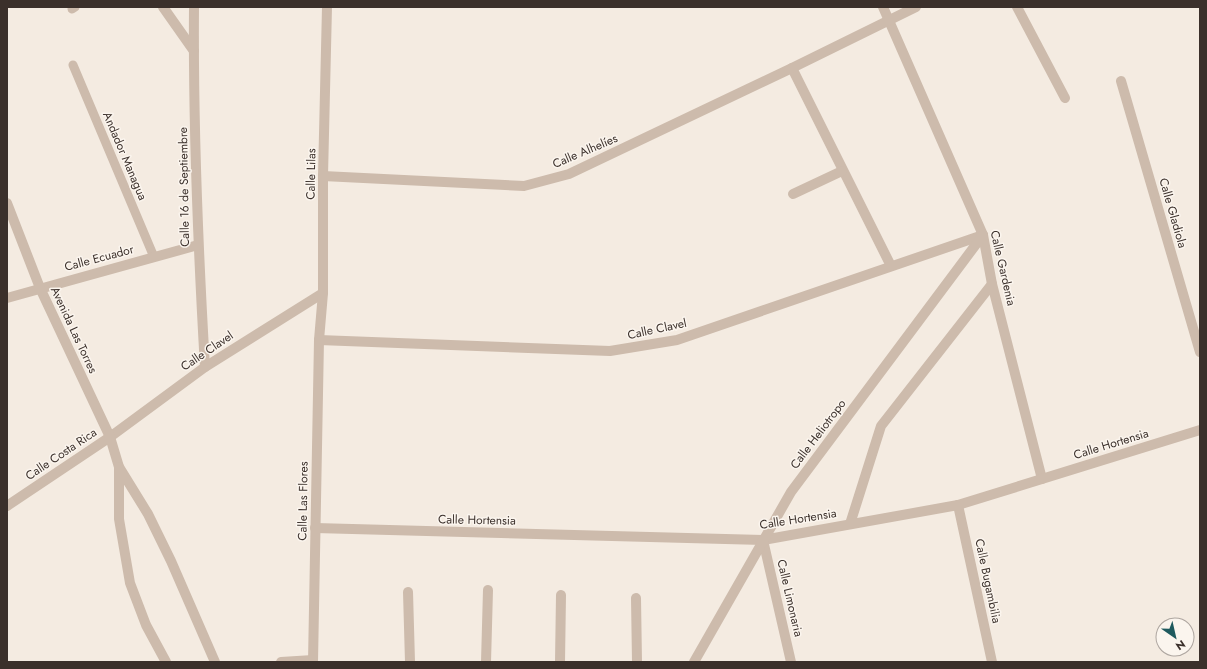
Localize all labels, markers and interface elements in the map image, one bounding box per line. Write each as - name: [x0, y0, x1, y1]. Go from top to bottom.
- street label: Andador Managua: [98, 109, 152, 203]
- street label: Calle 16 de Septiembre: [174, 127, 194, 247]
- street label: Calle Alhelíes: [550, 129, 621, 173]
- street label: Calle Lilas: [302, 148, 320, 200]
- street label: Calle Gladiola: [1154, 176, 1192, 250]
- street label: Calle Gardenia: [986, 229, 1020, 308]
- street label: Calle Ecuador: [62, 240, 137, 276]
- street label: Avenida Las Torres: [46, 284, 102, 376]
- street label: Calle Clavel: [626, 314, 688, 344]
- street label: Calle Clavel: [177, 327, 237, 375]
- street label: Calle Heliotropo: [786, 395, 851, 473]
- street label: Calle Costa Rica: [22, 423, 100, 485]
- street label: Calle Hortensia: [1071, 424, 1151, 464]
- street label: Calle Las Flores: [293, 461, 313, 541]
- street label: Calle Hortensia: [758, 504, 838, 534]
- street label: Calle Hortensia: [438, 510, 516, 530]
- street label: Calle Bugambilia: [970, 537, 1006, 625]
- street label: Calle Limonaria: [772, 558, 808, 639]
- north arrow: [1155, 617, 1195, 657]
- text: N: [1172, 636, 1189, 654]

